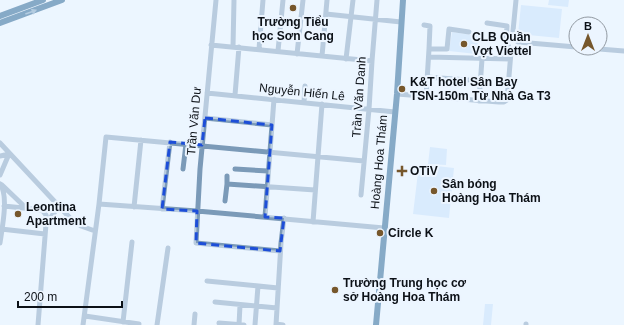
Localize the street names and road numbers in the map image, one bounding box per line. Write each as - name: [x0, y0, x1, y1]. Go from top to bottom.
- street label: Trần Văn Danh: [349, 56, 369, 138]
- street label: Nguyễn Hiến Lê: [258, 80, 346, 103]
- street label: Trần Văn Dư: [184, 86, 204, 156]
- street label: Hoàng Hoa Thám: [368, 114, 390, 210]

